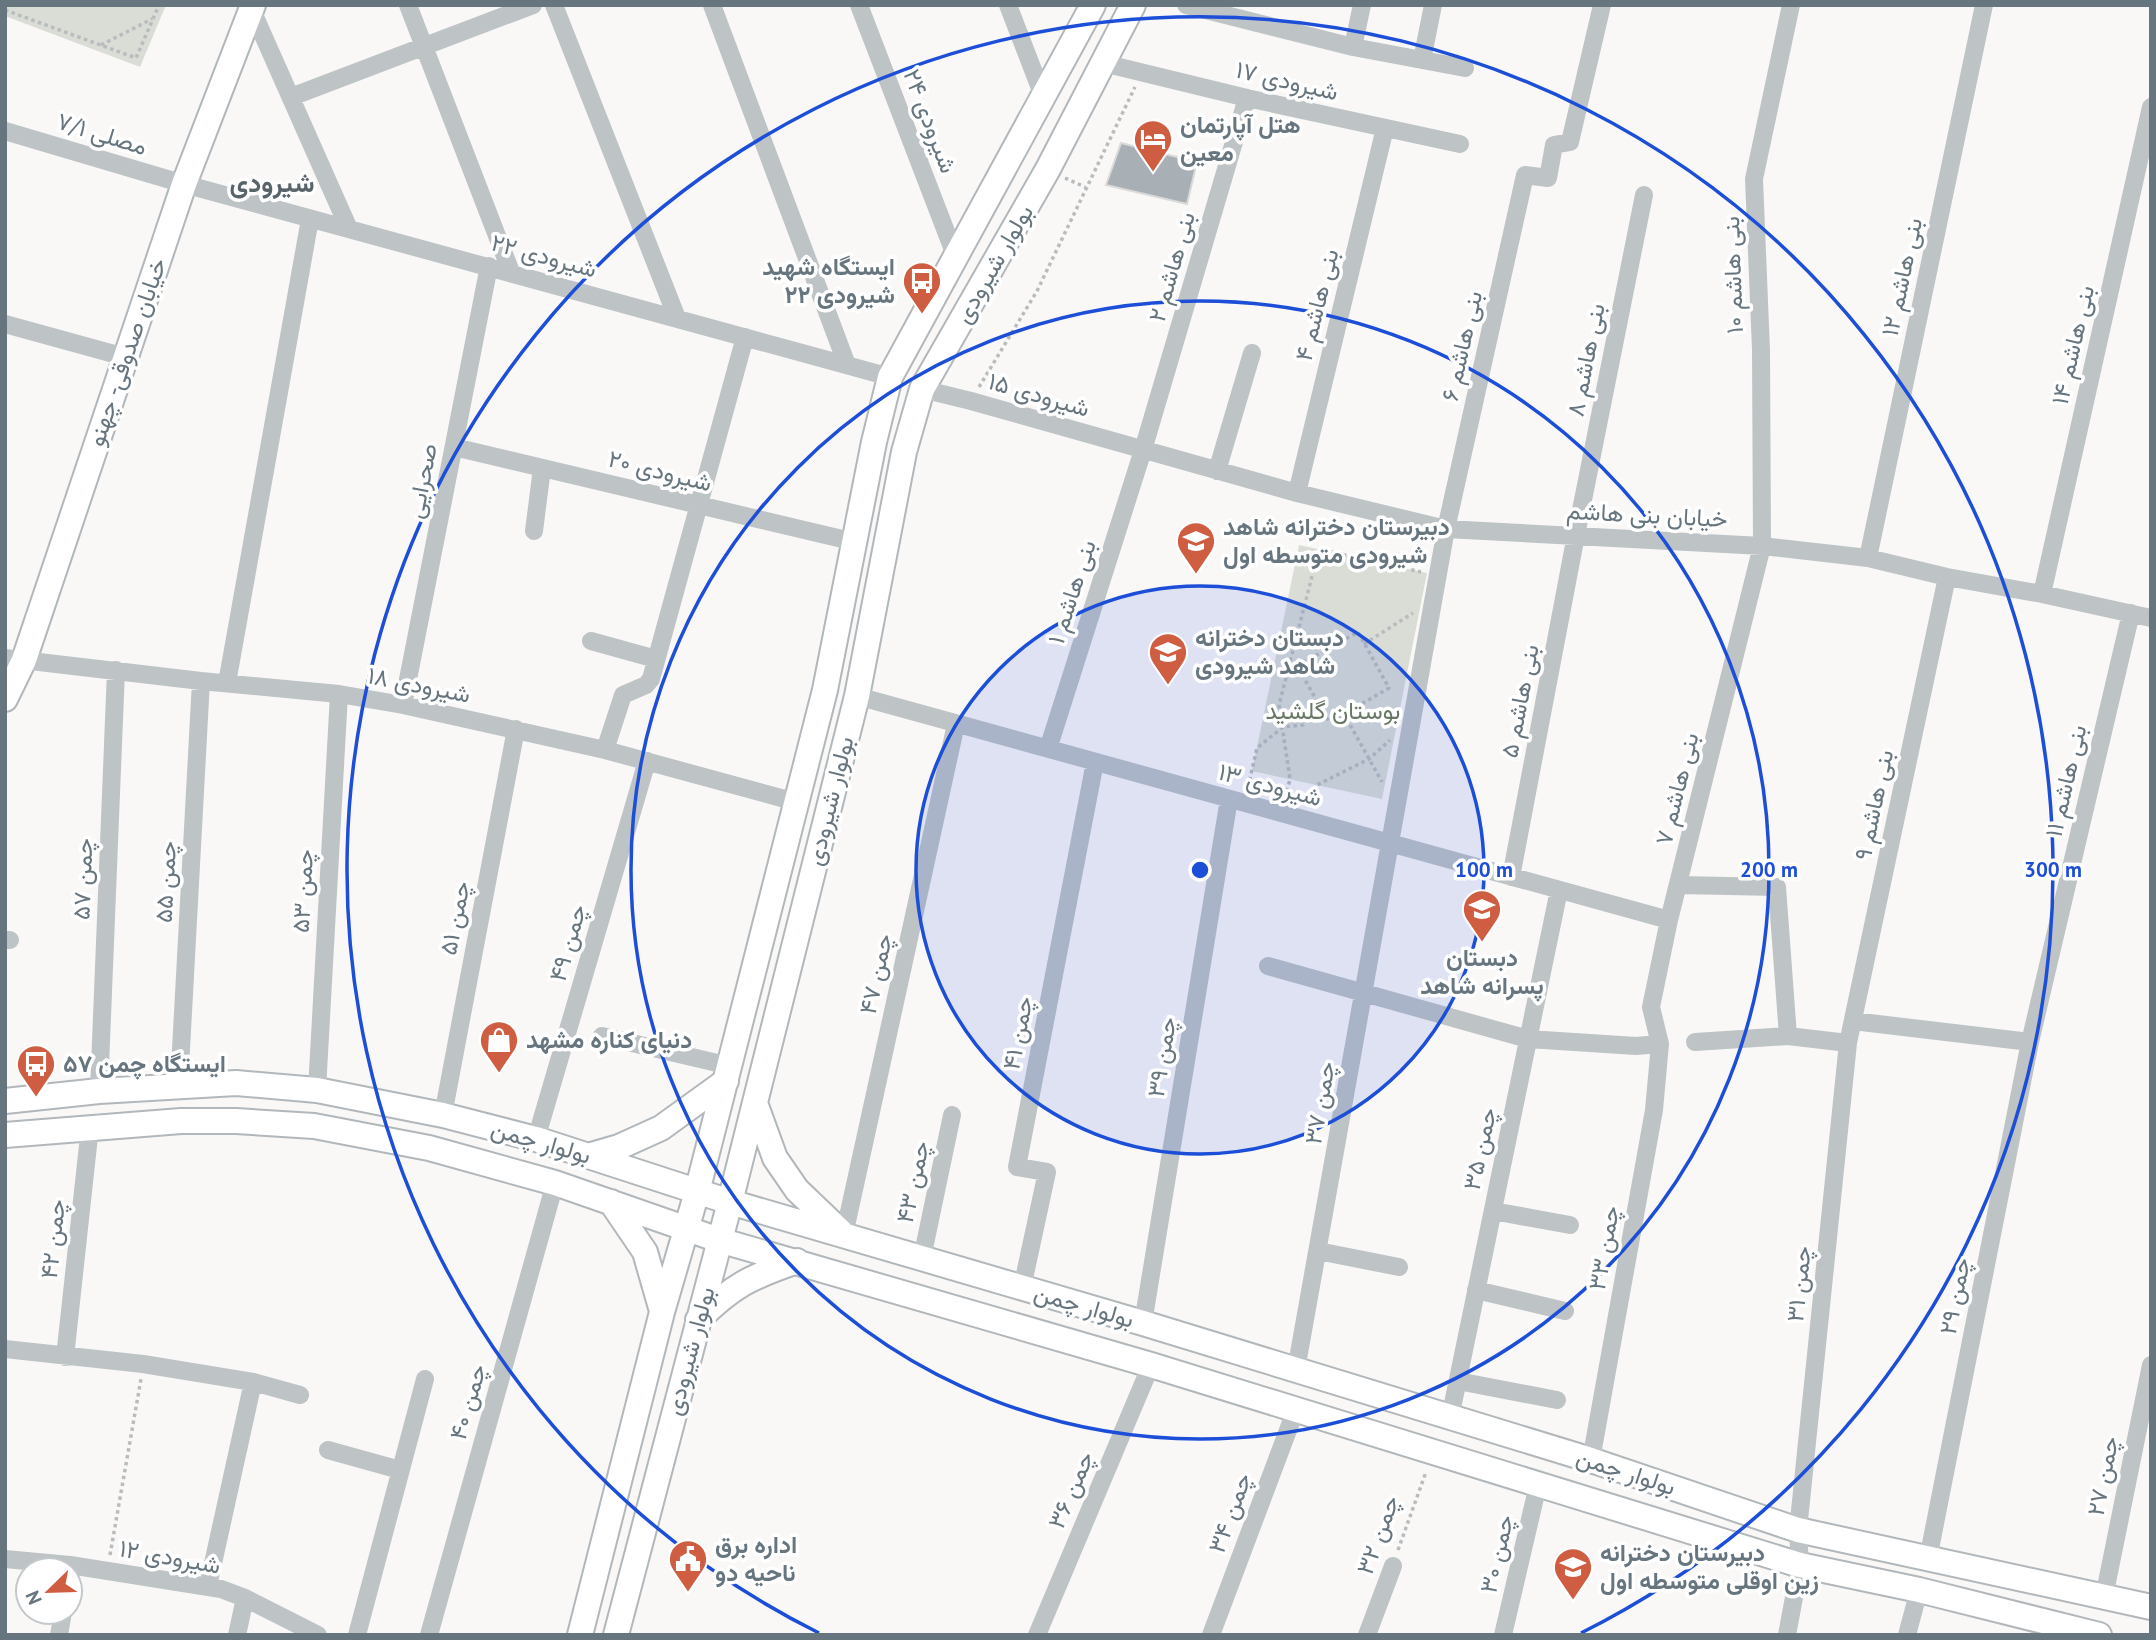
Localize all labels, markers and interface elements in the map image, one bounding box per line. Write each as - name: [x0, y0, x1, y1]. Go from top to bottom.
- street label: شیرودی ۱۷: [1233, 54, 1341, 107]
- street label: شیرودی ۲۴: [896, 64, 964, 177]
- street label: مصلی ۷/۱: [53, 105, 151, 162]
- place label: هتل آپارتمان معین: [1180, 109, 1301, 168]
- hotel icon: هتل آپارتمان معین: [1132, 118, 1174, 173]
- district label: شیرودی: [230, 166, 314, 199]
- street label: بولوار شیرودی: [947, 199, 1040, 329]
- street label: بنی هاشم ۲: [1141, 208, 1203, 326]
- street label: بنی هاشم ۱۲: [1874, 215, 1930, 339]
- street label: بنی هاشم ۱۰: [1715, 216, 1751, 334]
- street label: شیرودی ۲۲: [488, 227, 600, 284]
- street label: بنی هاشم ۴: [1288, 246, 1346, 364]
- place label: ایستگاه شهید شیرودی ۲۲: [762, 251, 895, 310]
- street label: خیابان صدوقی- چهنو: [80, 254, 174, 450]
- bus stop icon: ایستگاه شهید شیرودی ۲۲: [901, 260, 943, 315]
- street label: بنی هاشم ۱۴: [2044, 282, 2102, 408]
- street label: بنی هاشم ۶: [1434, 288, 1490, 404]
- street label: بنی هاشم ۸: [1559, 301, 1613, 419]
- street label: شیرودی ۱۵: [985, 365, 1093, 424]
- street label: صحرایی: [399, 441, 444, 521]
- street label: شیرودی ۲۰: [605, 443, 715, 498]
- street label: خیابان بنی هاشم: [1566, 495, 1728, 535]
- place label: دبیرستان دخترانه شاهد شیرودی متوسطه اول: [1223, 511, 1450, 570]
- school or university icon: دبیرستان دخترانه شاهد شیرودی متوسطه اول: [1175, 520, 1217, 575]
- street label: بنی هاشم ۱: [1040, 536, 1104, 648]
- place label: دبستان دخترانه شاهد شیرودی: [1195, 622, 1344, 681]
- school or university icon: دبستان دخترانه شاهد شیرودی: [1147, 631, 1189, 686]
- street label: بنی هاشم ۵: [1493, 642, 1547, 760]
- street label: شیرودی ۱۸: [365, 659, 473, 710]
- park label: بوستان گلشید: [1266, 695, 1400, 726]
- street label: بنی هاشم ۱۱: [2038, 722, 2094, 840]
- street label: بنی هاشم ۷: [1648, 729, 1706, 849]
- street label: بولوار شیرودی: [799, 733, 861, 869]
- street label: بنی هاشم ۹: [1847, 747, 1901, 863]
- street label: شیرودی ۱۳: [1215, 756, 1325, 813]
- street label: چمن ۵۷: [66, 838, 100, 920]
- street label: چمن ۵۵: [148, 840, 184, 924]
- street label: چمن ۵۳: [285, 848, 321, 934]
- text: 100 m: [1455, 856, 1513, 883]
- text: 200 m: [1740, 856, 1798, 883]
- text: 300 m: [2024, 856, 2082, 883]
- centre of rings: [1188, 858, 1212, 882]
- street label: چمن ۵۱: [432, 878, 478, 958]
- school or university icon: دبستان پسرانه شاهد: [1461, 888, 1503, 943]
- street label: چمن ۴۹: [542, 901, 594, 985]
- street label: چمن ۴۷: [852, 931, 900, 1017]
- place label: دبستان پسرانه شاهد: [1420, 942, 1544, 1002]
- street label: چمن ۴۱: [995, 994, 1041, 1072]
- street label: چمن ۳۹: [1140, 1015, 1184, 1099]
- shop icon: دنیای کناره مشهد: [478, 1019, 520, 1074]
- place label: دنیای کناره مشهد: [526, 1024, 692, 1055]
- bus stop icon: ایستگاه چمن ۵۷: [15, 1043, 57, 1098]
- place label: ایستگاه چمن ۵۷: [63, 1048, 226, 1080]
- street label: چمن ۳۷: [1297, 1059, 1343, 1147]
- street label: چمن ۳۵: [1456, 1105, 1504, 1193]
- street label: بولوار چمن: [487, 1112, 595, 1172]
- street label: چمن ۴۳: [889, 1138, 937, 1226]
- street label: چمن ۴۲: [33, 1198, 73, 1280]
- street label: چمن ۳۳: [1581, 1203, 1627, 1293]
- street label: چمن ۳۱: [1779, 1244, 1819, 1324]
- street label: چمن ۲۹: [1932, 1255, 1978, 1337]
- street label: بولوار چمن: [1030, 1276, 1138, 1336]
- street label: بولوار شیرودی: [657, 1283, 722, 1419]
- street label: چمن ۴۰: [442, 1360, 494, 1444]
- street label: چمن ۲۷: [2080, 1434, 2126, 1518]
- street label: بولوار چمن: [1572, 1441, 1680, 1503]
- street label: چمن ۳۶: [1040, 1446, 1102, 1534]
- street label: چمن ۳۴: [1201, 1468, 1259, 1558]
- street label: چمن ۳۲: [1349, 1491, 1407, 1579]
- street label: چمن ۳۰: [1472, 1512, 1522, 1596]
- place label: اداره برق ناحیه دو: [715, 1529, 797, 1588]
- street label: شیرودی ۱۲: [117, 1532, 223, 1581]
- place label: دبیرستان دخترانه زین اوقلی متوسطه اول: [1600, 1537, 1819, 1596]
- public building icon: اداره برق ناحیه دو: [667, 1538, 709, 1593]
- school or university icon: دبیرستان دخترانه زین اوقلی متوسطه اول: [1552, 1546, 1594, 1601]
- north arrow: [14, 1556, 84, 1626]
- text: N: [20, 1587, 47, 1608]

